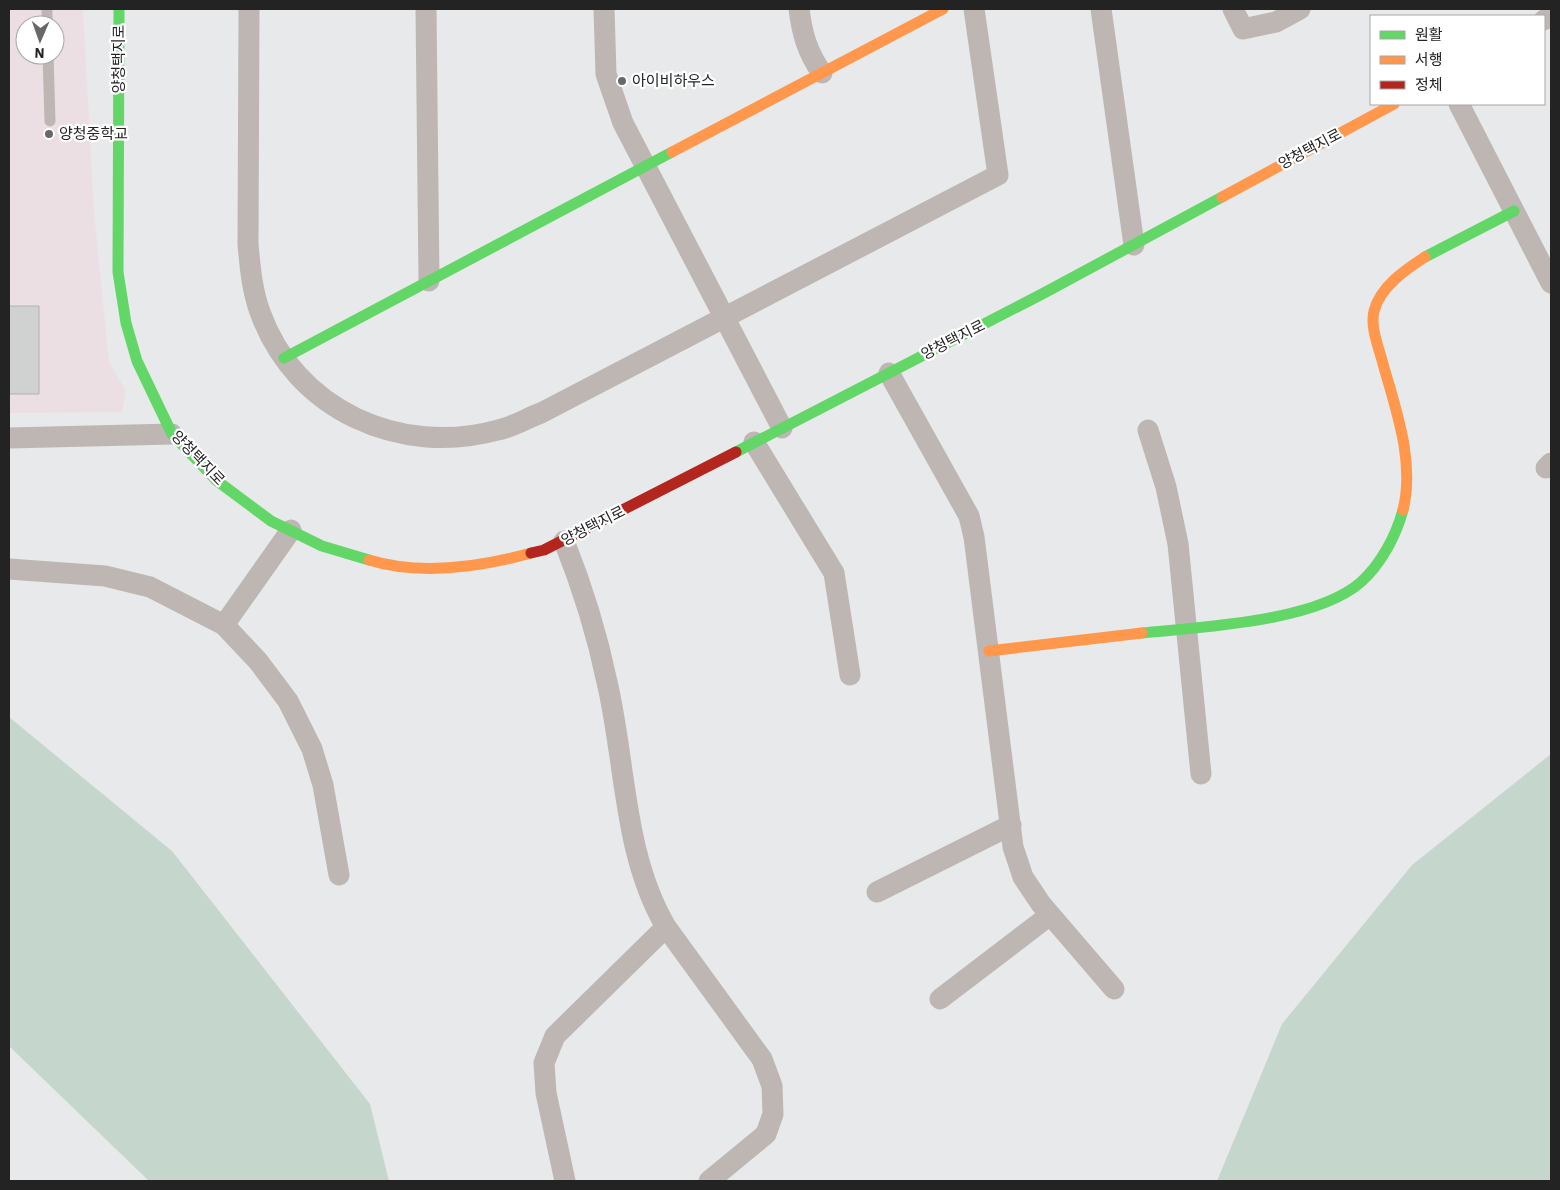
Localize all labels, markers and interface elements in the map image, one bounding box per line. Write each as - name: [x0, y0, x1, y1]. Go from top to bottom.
- north arrow: [15, 15, 65, 65]
- legend: [1370, 15, 1545, 105]
- street label: 양청택지로: [109, 24, 128, 94]
- text: 원활: [1415, 25, 1443, 44]
- text: N: [34, 44, 45, 62]
- text: 서행: [1415, 50, 1443, 69]
- place label: 아이비하우스: [632, 71, 715, 90]
- marker: 아이비하우스: [616, 75, 628, 87]
- text: 정체: [1415, 75, 1443, 94]
- place label: 양청중학교: [59, 124, 128, 143]
- street label: 양청택지로: [1275, 124, 1345, 173]
- marker: 양청중학교: [43, 128, 55, 140]
- street label: 양청택지로: [918, 315, 988, 364]
- street label: 양청택지로: [168, 426, 229, 489]
- street label: 양청택지로: [558, 501, 628, 550]

